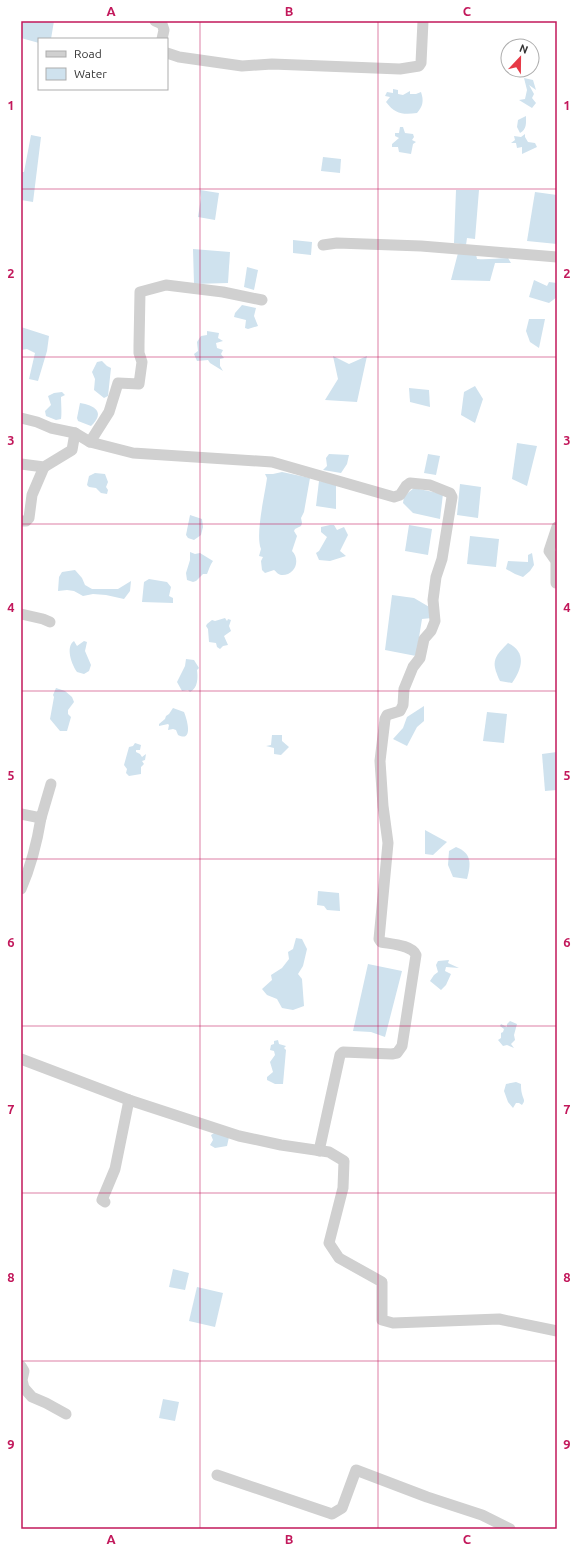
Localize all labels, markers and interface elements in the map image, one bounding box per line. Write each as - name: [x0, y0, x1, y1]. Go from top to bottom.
- text: A: [106, 4, 116, 18]
- text: B: [285, 4, 294, 18]
- text: C: [463, 4, 472, 18]
- legend: [38, 38, 168, 90]
- north arrow: [500, 38, 540, 78]
- text: N: [518, 42, 530, 56]
- text: Road: [74, 47, 102, 60]
- text: Water: [74, 67, 107, 80]
- text: 1: [7, 98, 15, 112]
- text: 1: [563, 98, 571, 112]
- text: 2: [7, 266, 15, 280]
- text: 2: [563, 266, 571, 280]
- text: 3: [7, 433, 15, 447]
- text: 3: [563, 433, 571, 447]
- text: 4: [7, 600, 15, 614]
- text: 4: [563, 600, 571, 614]
- text: 5: [7, 768, 15, 782]
- text: 5: [563, 768, 571, 782]
- text: 6: [7, 935, 15, 949]
- text: 6: [563, 935, 571, 949]
- text: 7: [7, 1102, 15, 1116]
- text: 7: [563, 1102, 571, 1116]
- text: 8: [7, 1270, 15, 1284]
- text: 8: [563, 1270, 571, 1284]
- text: 9: [7, 1437, 15, 1451]
- text: 9: [563, 1437, 571, 1451]
- text: A: [106, 1532, 116, 1546]
- text: B: [285, 1532, 294, 1546]
- text: C: [463, 1532, 472, 1546]

